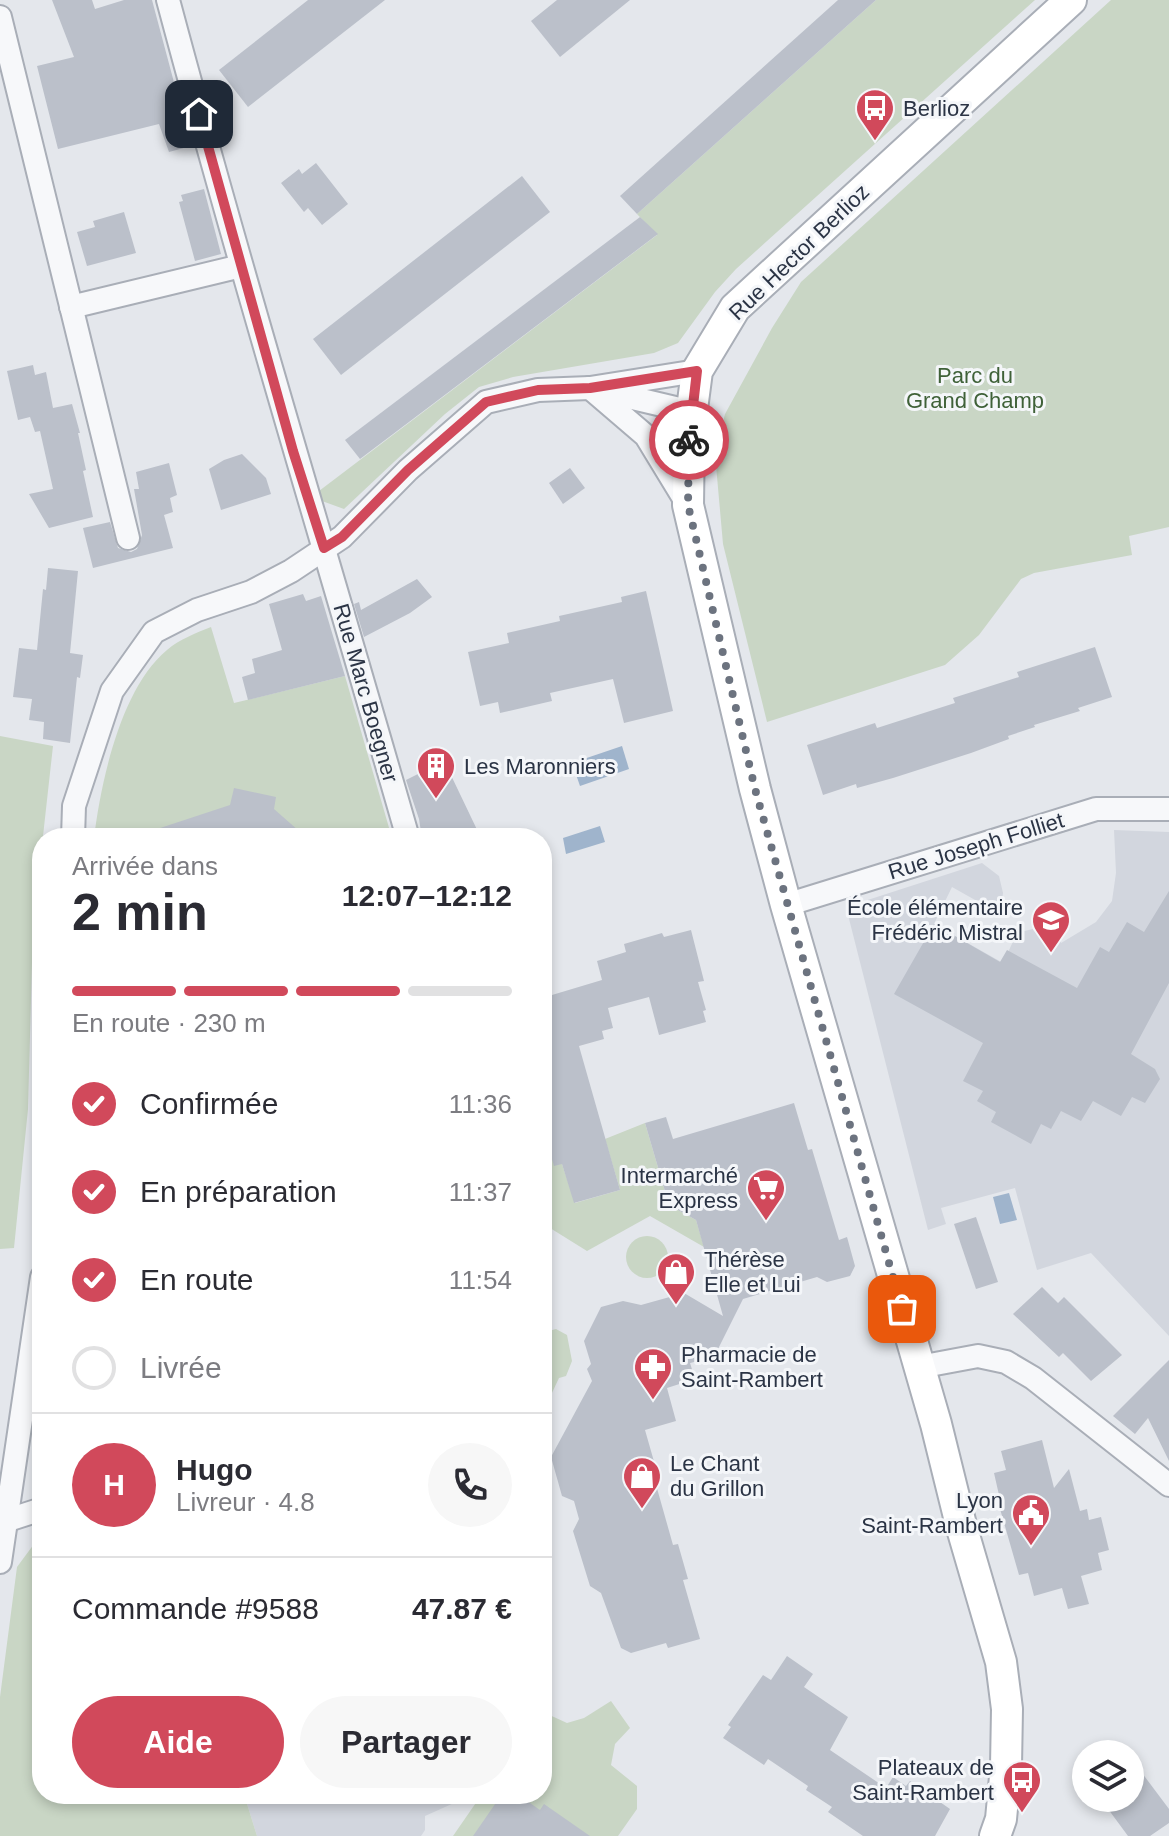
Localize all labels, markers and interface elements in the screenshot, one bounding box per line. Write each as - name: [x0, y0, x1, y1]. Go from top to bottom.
- pin: [165, 80, 233, 148]
- bus stop icon: Berlioz: [854, 87, 896, 142]
- icon: home: [177, 92, 221, 136]
- place label: Berlioz: [903, 96, 970, 121]
- street label: Rue Hector Berlioz: [724, 179, 874, 325]
- park label: Parc du Grand Champ: [906, 363, 1044, 413]
- courier: [649, 400, 729, 480]
- icon: bike: [667, 418, 711, 462]
- street label: Rue Marc Boegner: [329, 601, 403, 785]
- building icon: Les Maronniers: [415, 745, 457, 800]
- place label: Les Maronniers: [464, 754, 616, 779]
- street label: Rue Joseph Folliet: [885, 807, 1067, 885]
- text: Arrivée dans: [72, 851, 218, 881]
- text: 12:07–12:12: [342, 879, 512, 912]
- text: 2 min: [72, 883, 208, 941]
- place label: École élémentaire Frédéric Mistral: [847, 895, 1023, 945]
- school or university icon: École élémentaire Frédéric Mistral: [1030, 899, 1072, 954]
- text: En route · 230 m: [72, 1008, 266, 1038]
- icon: check: [72, 1082, 116, 1126]
- text: Confirmée: [140, 1087, 278, 1120]
- text: 11:36: [449, 1089, 512, 1119]
- place label: Intermarché Express: [621, 1163, 738, 1213]
- supermarket icon: Intermarché Express: [745, 1167, 787, 1222]
- icon: check: [72, 1170, 116, 1214]
- text: En préparation: [140, 1175, 337, 1208]
- text: 11:37: [449, 1177, 512, 1207]
- place label: Thérèse Elle et Lui: [704, 1247, 801, 1297]
- shop icon: Thérèse Elle et Lui: [655, 1251, 697, 1306]
- icon: check: [72, 1258, 116, 1302]
- text: En route: [140, 1263, 253, 1296]
- text: 11:54: [449, 1265, 512, 1295]
- pin: [868, 1275, 936, 1343]
- icon: bag: [880, 1287, 924, 1331]
- place label: Pharmacie de Saint-Rambert: [681, 1342, 823, 1392]
- pharmacy icon: Pharmacie de Saint-Rambert: [632, 1346, 674, 1401]
- text: Livrée: [140, 1351, 222, 1384]
- button: phone: [428, 1443, 512, 1527]
- place label: Le Chant du Grillon: [670, 1451, 764, 1501]
- text: Hugo: [176, 1453, 253, 1486]
- shop icon: Le Chant du Grillon: [621, 1455, 663, 1510]
- text: H: [103, 1468, 125, 1501]
- text: Livreur · 4.8: [176, 1487, 315, 1517]
- place label: Lyon Saint-Rambert: [861, 1488, 1003, 1538]
- public building icon: Lyon Saint-Rambert: [1010, 1492, 1052, 1547]
- text: Commande #9588: [72, 1592, 319, 1625]
- text: 47.87 €: [412, 1592, 512, 1625]
- button: Aide: [72, 1696, 284, 1788]
- button: Partager: [300, 1696, 512, 1788]
- map controls: [1072, 1740, 1144, 1812]
- button: layers: [1072, 1740, 1144, 1812]
- place label: Plateaux de Saint-Rambert: [852, 1755, 994, 1805]
- bus stop icon: Plateaux de Saint-Rambert: [1001, 1759, 1043, 1814]

